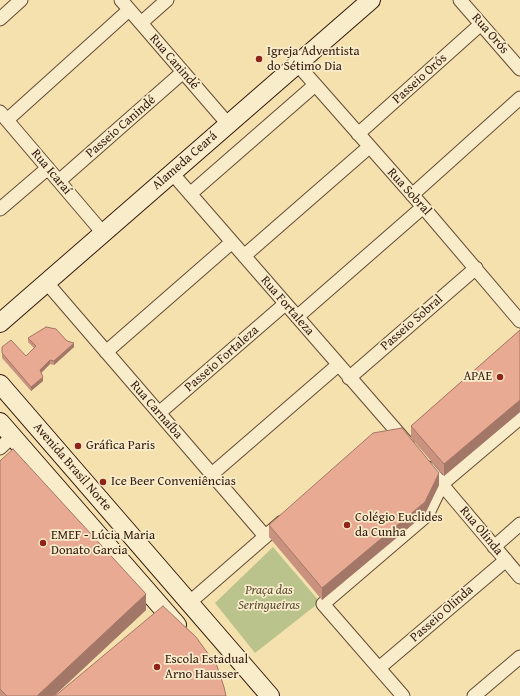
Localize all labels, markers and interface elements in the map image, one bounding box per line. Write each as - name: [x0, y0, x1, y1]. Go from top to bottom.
- street label: Rua Orós: [468, 11, 512, 57]
- street label: Rua Canindé: [146, 31, 202, 93]
- place label: Igreja Adventista do Sétimo Dia: [267, 44, 360, 75]
- street label: Passeio Orós: [390, 51, 450, 107]
- marker: Igreja Adventista do Sétimo Dia: [254, 54, 264, 64]
- street label: Passeio Canindé: [83, 93, 159, 161]
- street label: Alameda Ceará: [149, 128, 221, 194]
- street label: Rua Icaraí: [28, 146, 74, 198]
- street label: Rua Sobral: [384, 165, 434, 219]
- street label: Rua Fortaleza: [257, 273, 317, 339]
- street label: Passeio Sobral: [378, 292, 446, 354]
- street label: Passeio Fortaleza: [182, 323, 262, 395]
- place label: APAE: [463, 369, 492, 385]
- marker: APAE: [495, 372, 505, 382]
- street label: Rua Carnaíba: [126, 378, 186, 442]
- street label: Avenida Brasil Norte: [29, 420, 115, 514]
- place label: Gráfica Paris: [86, 438, 155, 454]
- marker: Gráfica Paris: [73, 441, 83, 451]
- place label: Ice Beer Conveniências: [111, 474, 236, 490]
- marker: Ice Beer Conveniências: [98, 477, 108, 487]
- street label: Rua Olinda: [456, 503, 506, 559]
- place label: Colégio Euclides da Cunha: [355, 510, 443, 541]
- marker: Colégio Euclides da Cunha: [342, 520, 352, 530]
- place label: EMEF - Lúcia Maria Donato Garcia: [51, 528, 155, 559]
- marker: EMEF - Lúcia Maria Donato Garcia: [38, 538, 48, 548]
- street label: Passeio Olinda: [407, 582, 477, 646]
- park label: Praça das Seringueiras: [238, 583, 300, 614]
- place label: Escola Estadual Arno Hausser: [165, 652, 248, 683]
- marker: Escola Estadual Arno Hausser: [152, 662, 162, 672]

